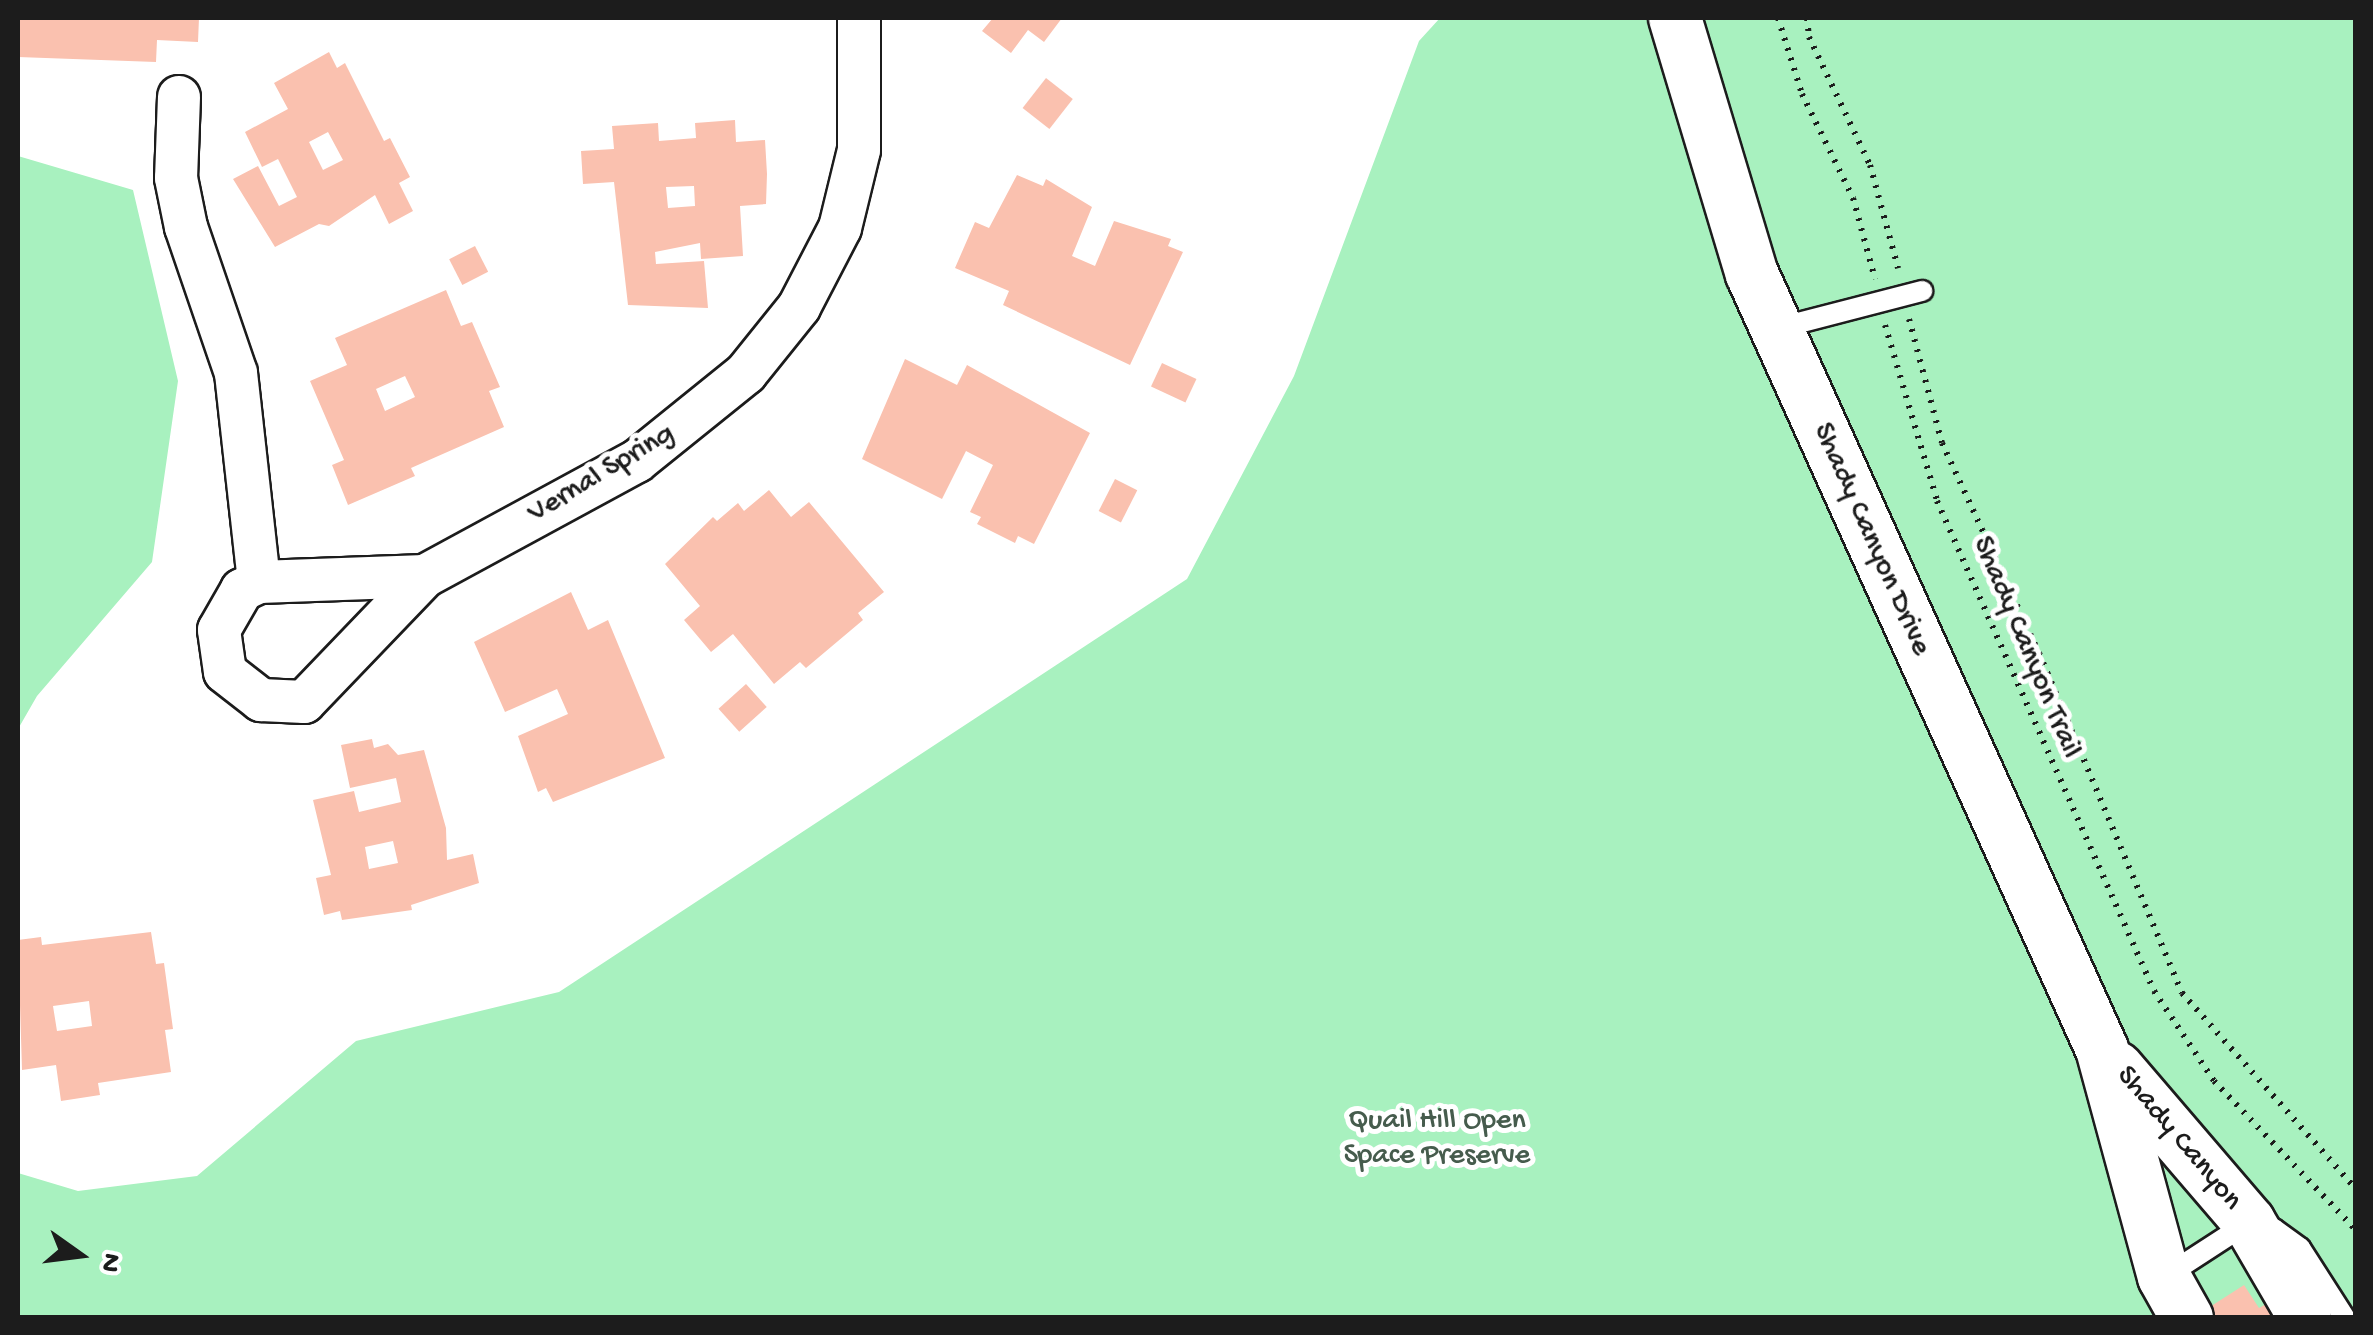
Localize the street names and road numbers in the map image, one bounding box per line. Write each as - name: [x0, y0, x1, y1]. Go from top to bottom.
- street label: Vernal Spring: [522, 417, 682, 533]
- street label: Shady Canyon Drive: [1803, 418, 1937, 662]
- street label: Shady Canyon Trail: [1962, 532, 2088, 764]
- street label: Shady Canyon: [2107, 1059, 2249, 1219]

